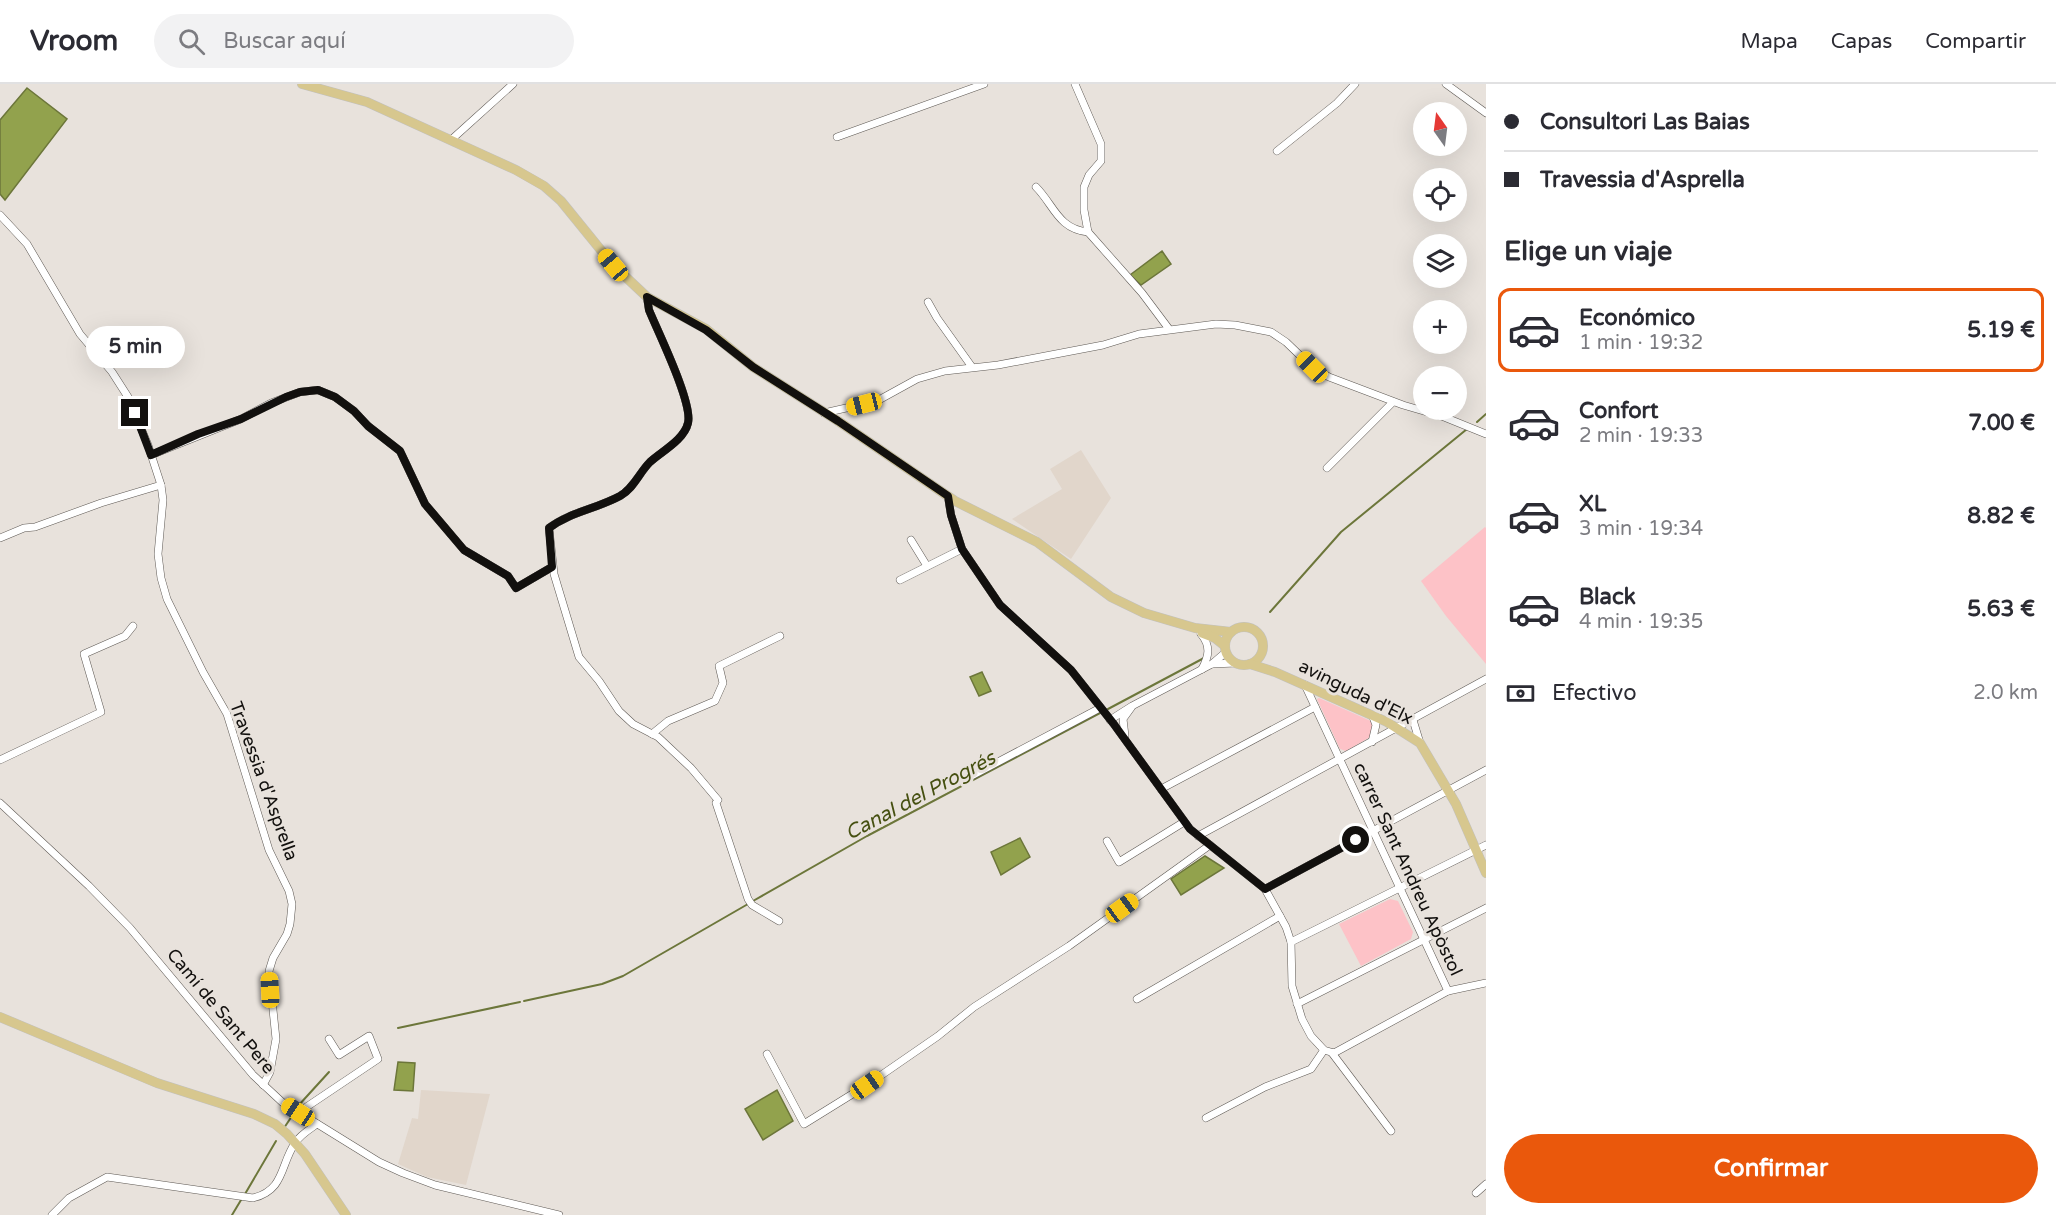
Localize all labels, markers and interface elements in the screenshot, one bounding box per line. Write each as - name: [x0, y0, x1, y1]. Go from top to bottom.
- search box: [154, 14, 574, 68]
- text: Vroom: [30, 24, 118, 58]
- icon: search: [175, 25, 208, 58]
- text: Buscar aquí: [223, 28, 346, 54]
- text: Mapa: [1741, 29, 1798, 54]
- text: Capas: [1831, 29, 1892, 54]
- text: Compartir: [1925, 29, 2026, 54]
- north arrow: [1413, 102, 1467, 156]
- map controls: [1413, 102, 1467, 420]
- text: Consultori Las Baias: [1540, 109, 1750, 135]
- text: Travessia d'Asprella: [1540, 167, 1745, 193]
- button: locate: [1413, 168, 1467, 222]
- button: layers: [1413, 234, 1467, 288]
- text: Elige un viaje: [1504, 235, 1672, 268]
- car: [595, 245, 631, 285]
- button: +: [1413, 300, 1467, 354]
- icon: car: [1507, 303, 1561, 357]
- text: Económico: [1579, 305, 1695, 331]
- text: 5.19 €: [1967, 317, 2035, 343]
- callout: 5 min: [86, 326, 184, 368]
- text: 1 min · 19:32: [1579, 331, 1703, 355]
- text: 5 min: [109, 335, 162, 359]
- car: [1293, 348, 1331, 386]
- button: −: [1413, 366, 1467, 420]
- car: [844, 391, 884, 417]
- icon: car: [1507, 396, 1561, 450]
- text: Confort: [1579, 398, 1658, 424]
- route end: [121, 399, 148, 426]
- text: 7.00 €: [1968, 410, 2035, 436]
- text: 2 min · 19:33: [1579, 424, 1703, 448]
- icon: car: [1507, 489, 1561, 543]
- text: XL: [1579, 491, 1606, 517]
- text: 8.82 €: [1967, 503, 2035, 529]
- text: 3 min · 19:34: [1579, 517, 1703, 541]
- icon: car: [1507, 582, 1561, 636]
- text: Black: [1579, 584, 1636, 610]
- text: 5.63 €: [1967, 596, 2035, 622]
- text: 4 min · 19:35: [1579, 610, 1703, 634]
- street label: avinguda d'Elx: [1295, 655, 1417, 729]
- icon: cash: [1504, 677, 1537, 710]
- text: Efectivo: [1552, 680, 1637, 706]
- text: 2.0 km: [1973, 681, 2038, 705]
- street label: Travessia d'Asprella: [225, 699, 303, 863]
- water label: Canal del Progrés: [841, 746, 1001, 846]
- street label: carrer Sant Andreu Apòstol: [1349, 759, 1467, 979]
- route start: [1342, 826, 1369, 853]
- car: [1102, 890, 1142, 926]
- street label: Camí de Sant Pere: [162, 944, 280, 1078]
- car: [260, 972, 280, 1008]
- car: [847, 1067, 887, 1103]
- car: [278, 1095, 318, 1129]
- button: Confirmar: [1504, 1134, 2038, 1203]

